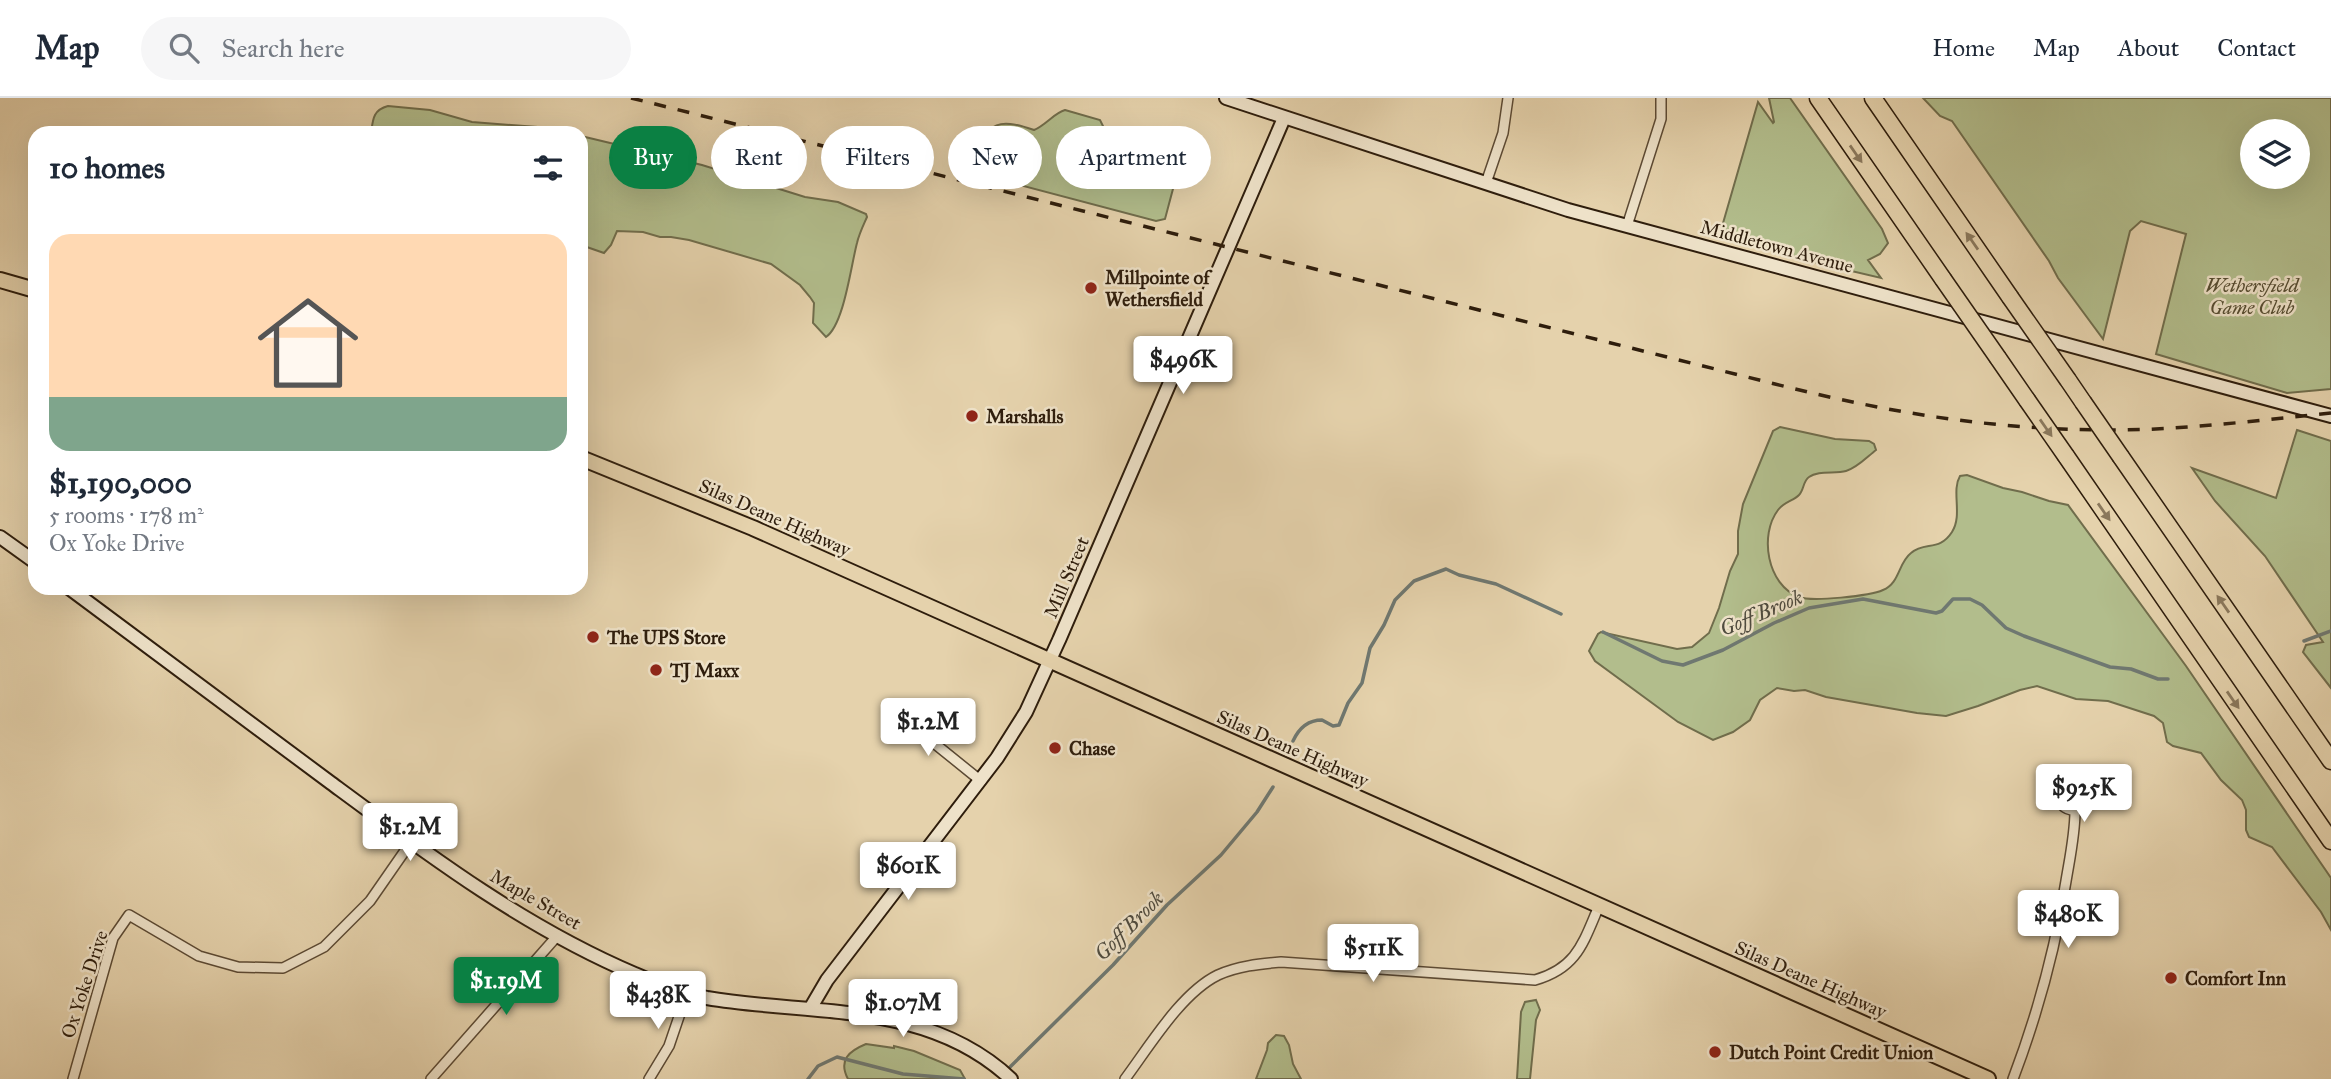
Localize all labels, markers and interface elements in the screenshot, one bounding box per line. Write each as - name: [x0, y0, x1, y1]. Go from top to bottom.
- search box: [141, 17, 631, 80]
- text: Map: [35, 28, 99, 68]
- icon: search: [165, 29, 203, 67]
- text: Search here: [221, 32, 345, 64]
- text: Home: [1932, 33, 1995, 63]
- text: Map: [2033, 33, 2080, 63]
- text: About: [2118, 33, 2179, 63]
- text: Contact: [2217, 33, 2296, 63]
- map controls: [2240, 119, 2310, 189]
- button: layers: [2240, 119, 2310, 189]
- chip: Buy: [609, 126, 697, 189]
- chip: Rent: [711, 126, 807, 189]
- chip: Filters: [821, 126, 934, 189]
- chip: New: [948, 126, 1042, 189]
- chip: Apartment: [1056, 126, 1211, 189]
- one-way arrow: [1850, 144, 1863, 164]
- icon: filters: [529, 149, 567, 187]
- text: 10 homes: [49, 150, 165, 186]
- street label: Middletown Avenue: [1698, 215, 1856, 278]
- one-way arrow: [1965, 232, 1979, 250]
- place label: Millpointe of Wethersfield: [1105, 266, 1213, 311]
- park label: Wethersfield Game Club: [2205, 274, 2300, 319]
- icon: home: [245, 280, 371, 406]
- marker: Millpointe of Wethersfield: [1083, 280, 1099, 296]
- pin: $496K: [1134, 336, 1232, 396]
- text: $496K: [1149, 345, 1217, 373]
- place label: Marshalls: [986, 405, 1064, 428]
- marker: Marshalls: [964, 408, 980, 424]
- one-way arrow: [2039, 419, 2053, 437]
- text: $1,190,000: [49, 465, 192, 501]
- street label: Silas Deane Highway: [695, 474, 855, 563]
- text: 5 rooms · 178 m²: [49, 501, 204, 529]
- one-way arrow: [2097, 503, 2111, 521]
- text: Ox Yoke Drive: [49, 529, 185, 557]
- street label: Mill Street: [1039, 533, 1094, 621]
- water label: Goff Brook: [1716, 584, 1808, 644]
- one-way arrow: [2216, 595, 2230, 613]
- place label: The UPS Store: [606, 626, 726, 649]
- marker: The UPS Store: [585, 629, 601, 645]
- place label: TJ Maxx: [669, 659, 740, 683]
- marker: TJ Maxx: [648, 662, 664, 678]
- one-way arrow: [2227, 690, 2240, 709]
- pin: $1.2M: [879, 698, 977, 758]
- street label: Silas Deane Highway: [1213, 705, 1373, 794]
- text: $1.2M: [897, 707, 959, 735]
- place label: Chase: [1069, 737, 1115, 760]
- marker: Chase: [1047, 740, 1063, 756]
- pin: $925K: [2035, 764, 2133, 824]
- text: $925K: [2052, 773, 2116, 801]
- pin: $1.2M: [361, 804, 459, 863]
- text: $1.2M: [379, 812, 441, 840]
- pin: $601K: [859, 842, 957, 902]
- text: $601K: [876, 851, 940, 879]
- street label: Maple Street: [486, 864, 586, 935]
- water label: Goff Brook: [1089, 885, 1171, 968]
- pin: $480K: [2019, 890, 2117, 950]
- text: $480K: [2034, 899, 2102, 927]
- pin: $511K: [1324, 924, 1422, 984]
- street label: Ox Yoke Drive: [56, 927, 113, 1041]
- text: $511K: [1344, 933, 1402, 961]
- street label: Silas Deane Highway: [1731, 936, 1891, 1025]
- pin: $1.19M: [449, 958, 563, 1017]
- text: $1.19M: [470, 966, 542, 994]
- place label: Comfort Inn: [2185, 967, 2287, 990]
- marker: Comfort Inn: [2163, 970, 2179, 986]
- pin: $438K: [609, 972, 707, 1031]
- pin: $1.07M: [846, 979, 960, 1039]
- text: $438K: [626, 980, 690, 1008]
- text: $1.07M: [864, 988, 942, 1016]
- place label: Dutch Point Credit Union: [1729, 1041, 1934, 1064]
- marker: Dutch Point Credit Union: [1707, 1044, 1723, 1060]

